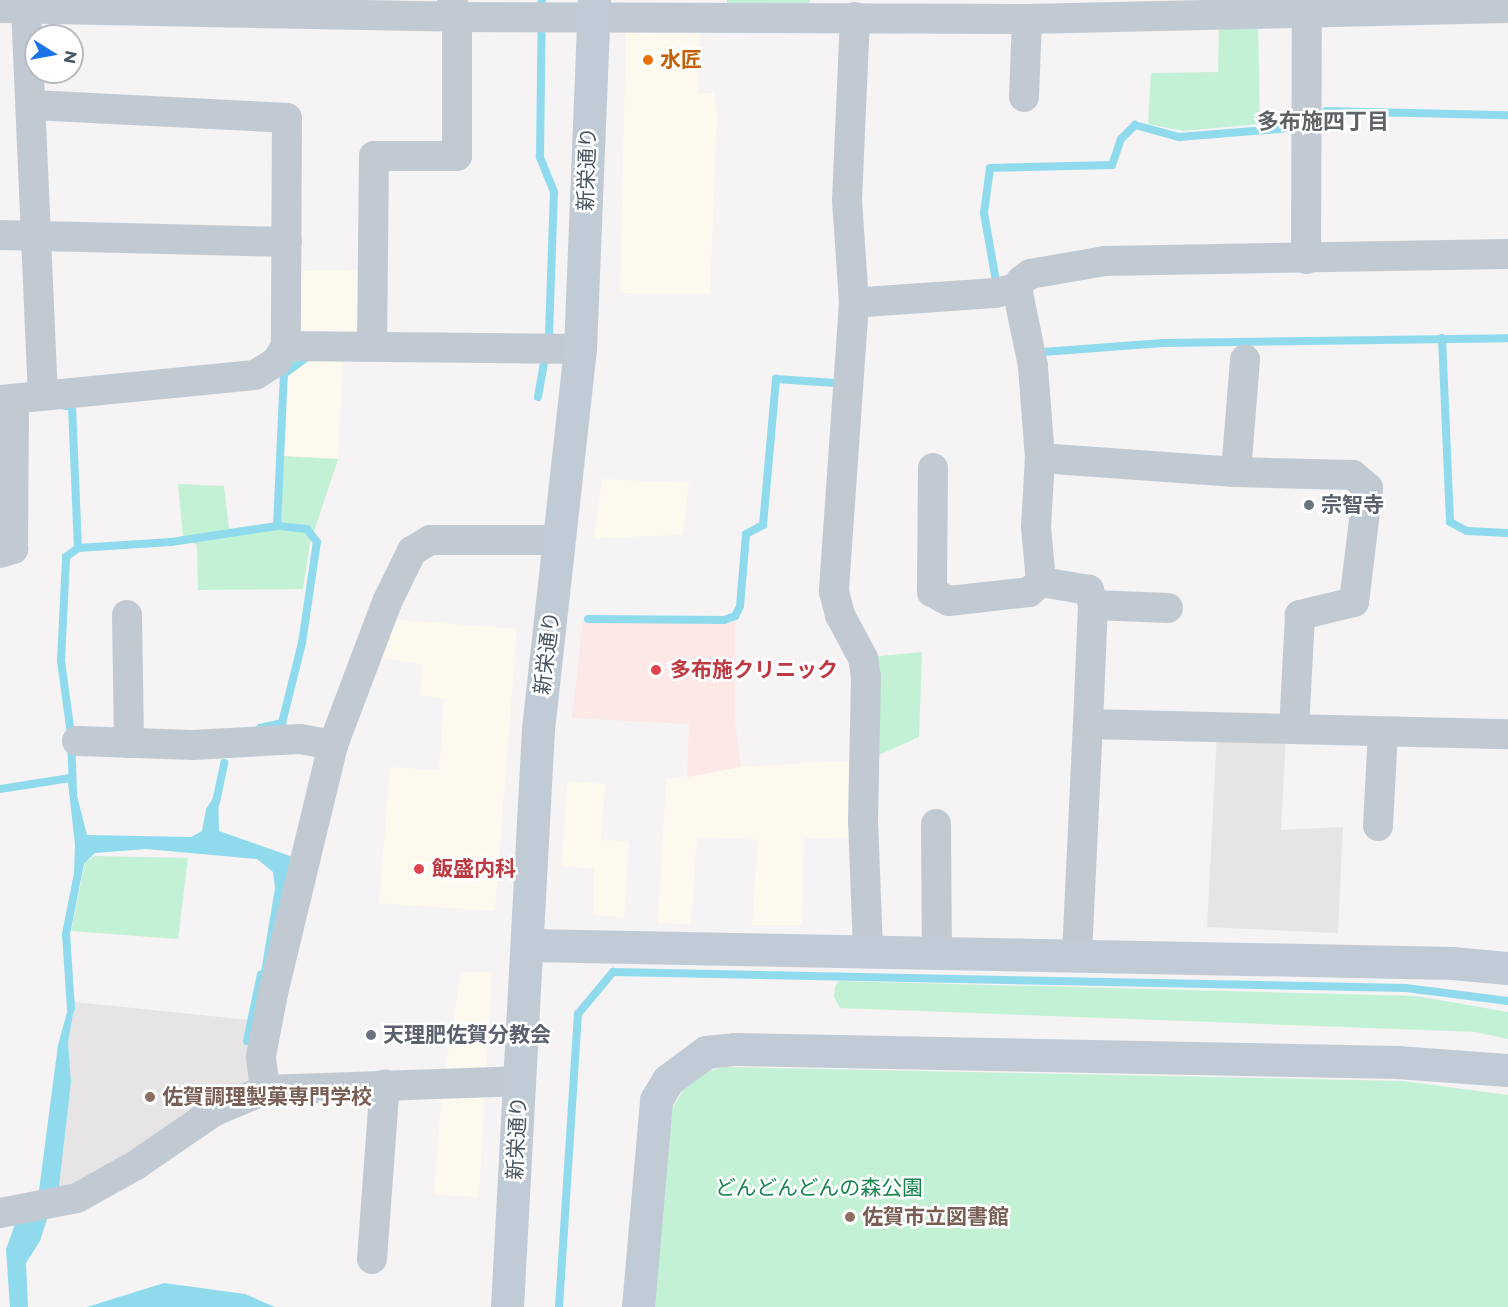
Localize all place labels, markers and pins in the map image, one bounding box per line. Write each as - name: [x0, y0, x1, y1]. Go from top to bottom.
- place label: 水匠: [660, 47, 702, 73]
- marker: 水匠: [641, 53, 655, 67]
- place label: 宗智寺: [1321, 492, 1384, 518]
- marker: 宗智寺: [1302, 498, 1316, 512]
- place label: 多布施クリニック: [670, 657, 838, 683]
- marker: 多布施クリニック: [647, 661, 665, 679]
- place label: 飯盛内科: [432, 856, 516, 882]
- marker: 飯盛内科: [410, 860, 428, 878]
- place label: 天理肥佐賀分教会: [383, 1022, 551, 1048]
- marker: 天理肥佐賀分教会: [364, 1028, 378, 1042]
- place label: 佐賀調理製菓専門学校: [162, 1084, 372, 1110]
- marker: 佐賀調理製菓専門学校: [143, 1090, 157, 1104]
- place label: 佐賀市立図書館: [862, 1204, 1009, 1230]
- marker: 佐賀市立図書館: [843, 1210, 857, 1224]

